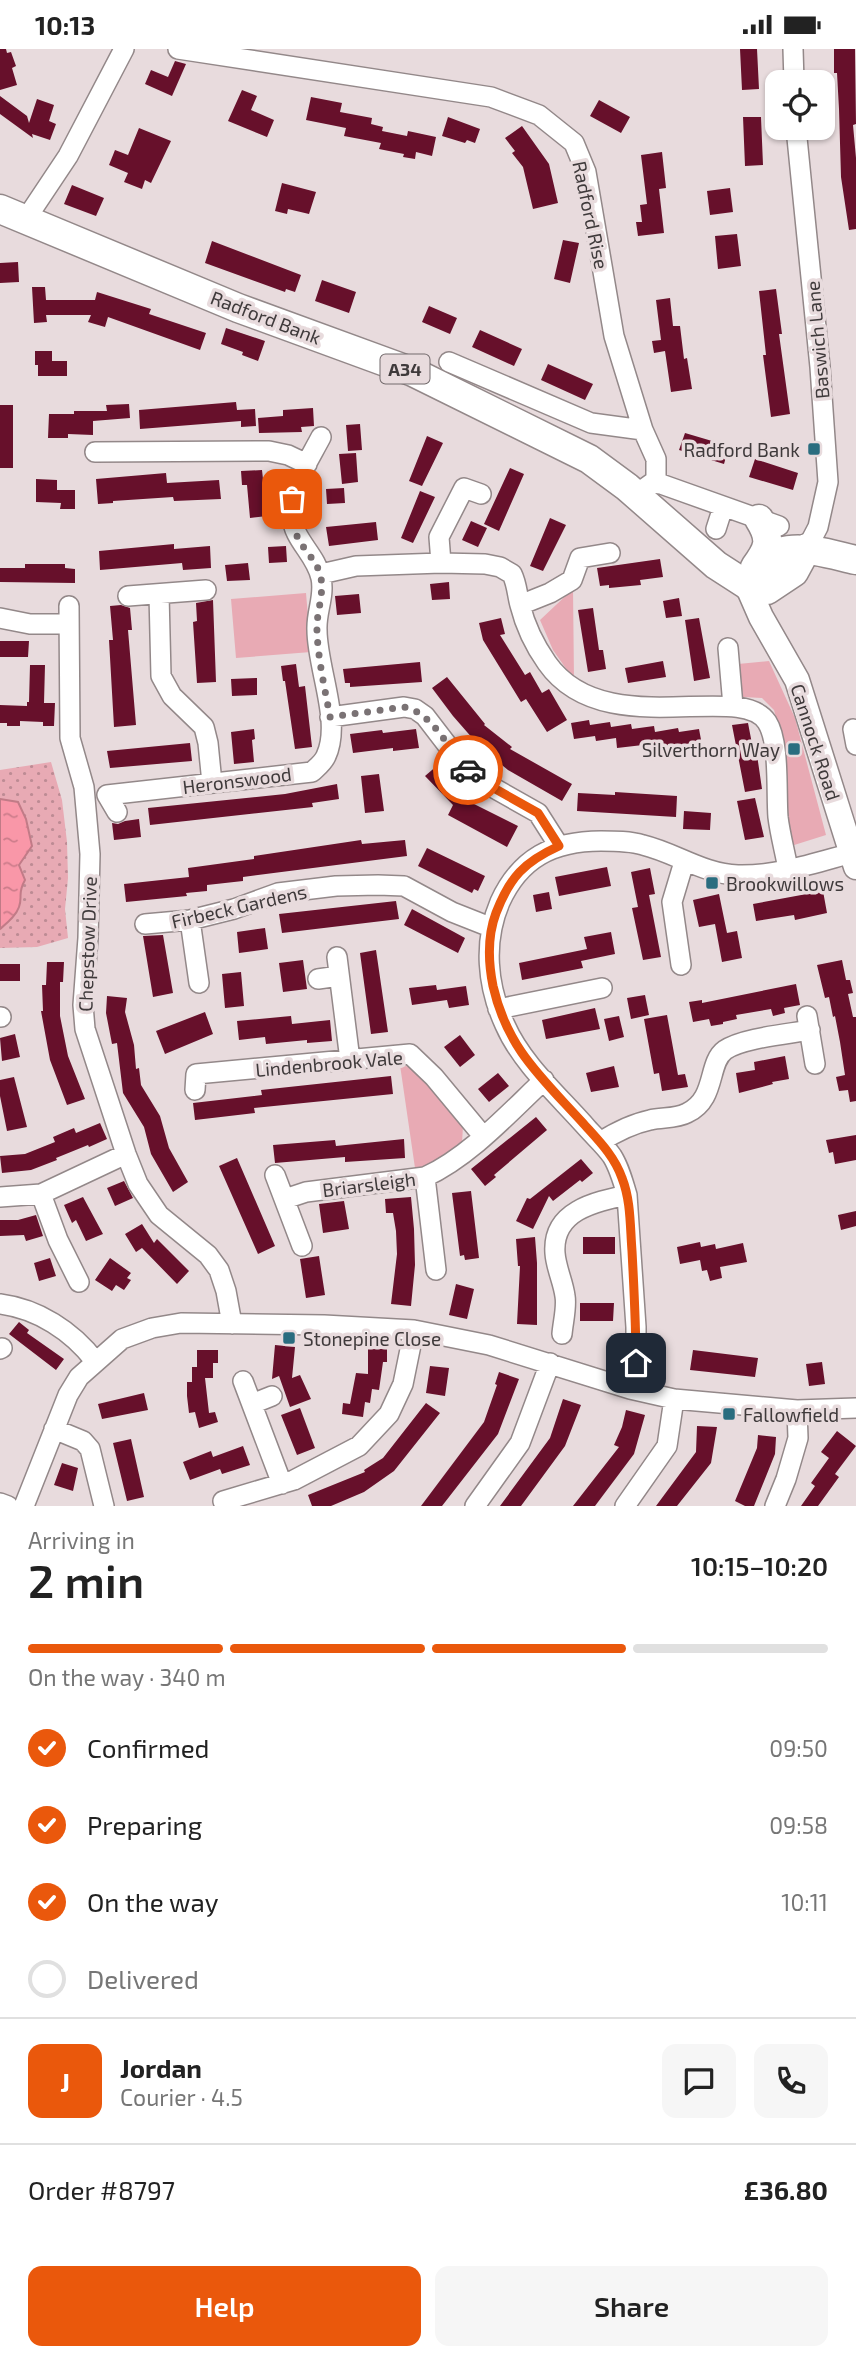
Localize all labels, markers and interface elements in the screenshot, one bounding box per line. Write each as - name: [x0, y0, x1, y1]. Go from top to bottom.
- text: 10:13: [35, 9, 95, 40]
- map controls: [765, 70, 835, 140]
- button: locate: [765, 70, 835, 140]
- street label: Radford Rise: [568, 159, 614, 271]
- street label: Baswich Lane: [800, 280, 834, 400]
- street label: Radford Bank: [208, 285, 325, 349]
- road number: A34: [380, 355, 430, 383]
- place label: Radford Bank: [684, 438, 800, 461]
- marker: Radford Bank: [806, 441, 822, 457]
- pin: [262, 469, 322, 529]
- icon: bag: [273, 480, 311, 518]
- street label: Cannock Road: [786, 681, 846, 803]
- courier: [433, 735, 503, 805]
- place label: Silverthorn Way: [642, 738, 780, 761]
- marker: Silverthorn Way: [786, 741, 802, 757]
- icon: car: [449, 751, 487, 789]
- street label: Heronswood: [181, 762, 293, 798]
- place label: Brookwillows: [726, 872, 844, 895]
- marker: Brookwillows: [704, 875, 720, 891]
- street label: Chepstow Drive: [73, 876, 101, 1012]
- street label: Firbeck Gardens: [169, 879, 309, 933]
- street label: Lindenbrook Vale: [254, 1045, 404, 1081]
- street label: Briarsleigh: [321, 1167, 417, 1201]
- place label: Stonepine Close: [303, 1327, 441, 1350]
- marker: Stonepine Close: [281, 1330, 297, 1346]
- pin: [606, 1333, 666, 1393]
- icon: home: [617, 1344, 655, 1382]
- place label: Fallowfield: [743, 1403, 839, 1426]
- marker: Fallowfield: [721, 1406, 737, 1422]
- text: Arriving in: [28, 1526, 135, 1554]
- text: 10:15–10:20: [691, 1550, 828, 1581]
- text: 2 min: [28, 1552, 144, 1607]
- text: On the way · 340 m: [28, 1663, 226, 1691]
- icon: check: [28, 1729, 66, 1767]
- text: Confirmed: [87, 1732, 210, 1763]
- text: 09:50: [769, 1734, 828, 1762]
- icon: check: [28, 1806, 66, 1844]
- text: Preparing: [87, 1809, 202, 1840]
- text: 09:58: [769, 1811, 828, 1839]
- icon: check: [28, 1883, 66, 1921]
- text: On the way: [87, 1886, 218, 1917]
- text: 10:11: [781, 1888, 828, 1916]
- text: Delivered: [87, 1963, 199, 1994]
- button: chat: [662, 2044, 736, 2118]
- button: phone: [754, 2044, 828, 2118]
- text: Jordan: [120, 2052, 202, 2083]
- text: J: [60, 2066, 70, 2097]
- text: Courier · 4.5: [120, 2083, 243, 2111]
- text: Order #8797: [28, 2174, 175, 2205]
- text: £36.80: [744, 2174, 828, 2205]
- button: Help: [28, 2266, 421, 2346]
- button: Share: [435, 2266, 828, 2346]

